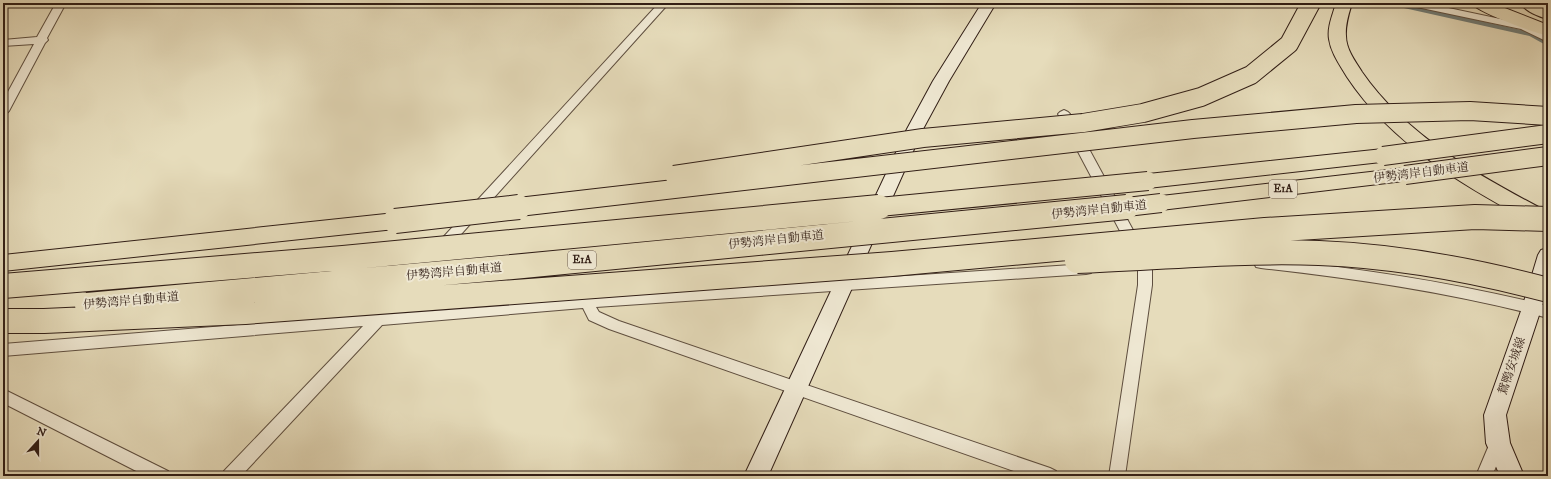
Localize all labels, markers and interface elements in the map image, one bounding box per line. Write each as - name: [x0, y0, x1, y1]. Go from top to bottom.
- street label: 伊勢湾岸自動車道: [1372, 160, 1470, 186]
- road number: E1A: [1269, 180, 1297, 198]
- street label: 伊勢湾岸自動車道: [1050, 198, 1148, 222]
- street label: 伊勢湾岸自動車道: [727, 228, 825, 252]
- road number: E1A: [568, 251, 596, 269]
- street label: 伊勢湾岸自動車道: [406, 260, 502, 284]
- street label: 伊勢湾岸自動車道: [83, 289, 179, 313]
- street label: 鴛鴨安城線: [1495, 335, 1529, 397]
- north arrow: [18, 421, 58, 461]
- text: N: [35, 424, 48, 441]

